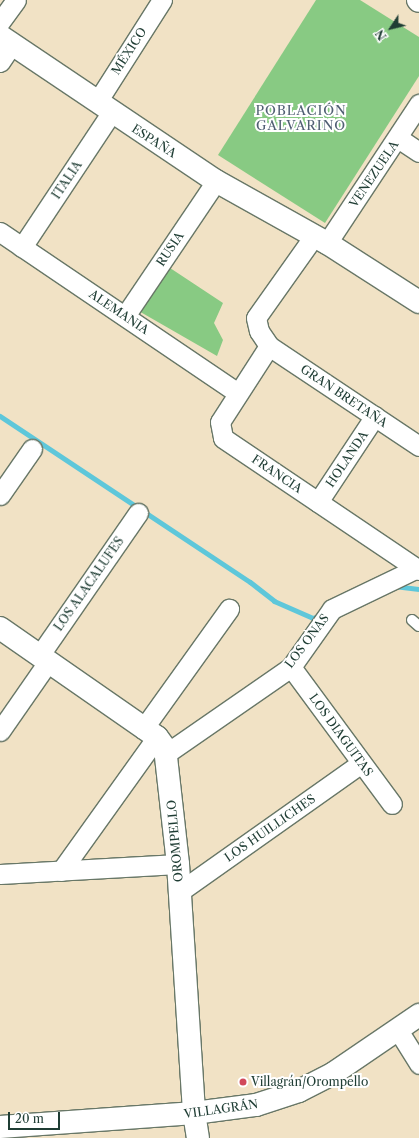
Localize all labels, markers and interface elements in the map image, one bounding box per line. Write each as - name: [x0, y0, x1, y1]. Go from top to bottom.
- north arrow: [371, 8, 411, 48]
- street label: MÉXICO: [108, 25, 150, 77]
- text: N: [373, 27, 390, 43]
- district label: POBLACIÓN GALVARINO: [255, 103, 347, 134]
- street label: ESPAÑA: [129, 121, 179, 161]
- street label: VENEZUELA: [346, 138, 402, 210]
- street label: ITALIA: [49, 158, 85, 202]
- street label: RUSIA: [153, 229, 187, 269]
- street label: ALEMANIA: [86, 287, 152, 337]
- street label: GRAN BRETAÑA: [298, 362, 390, 430]
- street label: HOLANDA: [323, 428, 371, 490]
- street label: FRANCIA: [249, 452, 305, 496]
- street label: LOS ALACALUFES: [51, 534, 127, 634]
- street label: LOS ONAS: [282, 611, 332, 671]
- street label: LOS DIAGUITAS: [306, 691, 376, 779]
- street label: LOS HUILLICHES: [222, 791, 318, 865]
- street label: OROMPELLO: [164, 799, 186, 883]
- place label: Villagrán/Orompello: [251, 1075, 368, 1089]
- marker: Villagrán/Orompello: [238, 1077, 248, 1087]
- street label: VILLAGRÁN: [183, 1097, 259, 1121]
- scale bar: [10, 1104, 62, 1130]
- text: 20 m: [15, 1111, 44, 1126]

